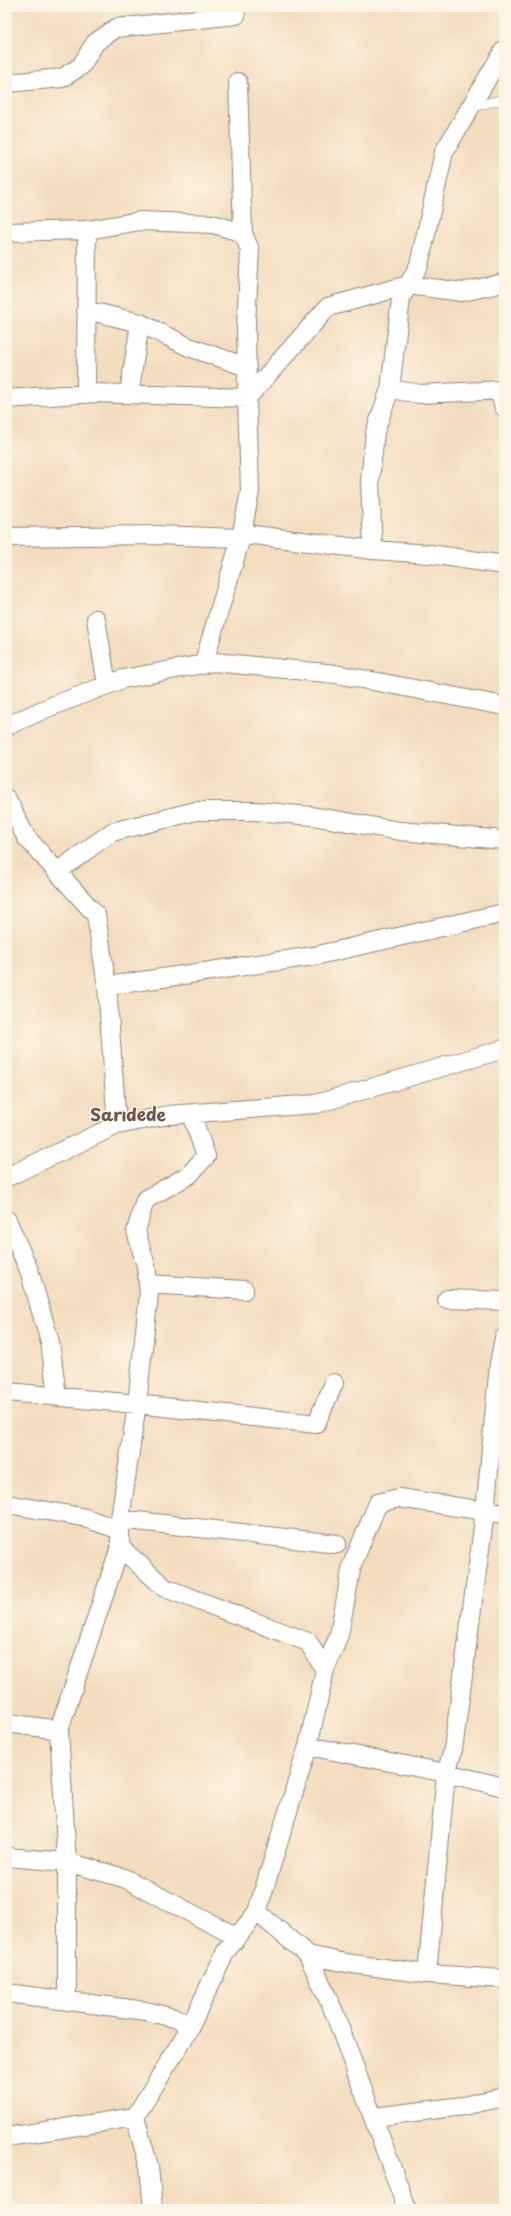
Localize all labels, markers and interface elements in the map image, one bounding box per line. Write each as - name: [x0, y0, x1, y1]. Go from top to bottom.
- district label: Sarıdede: [90, 1101, 166, 1127]

